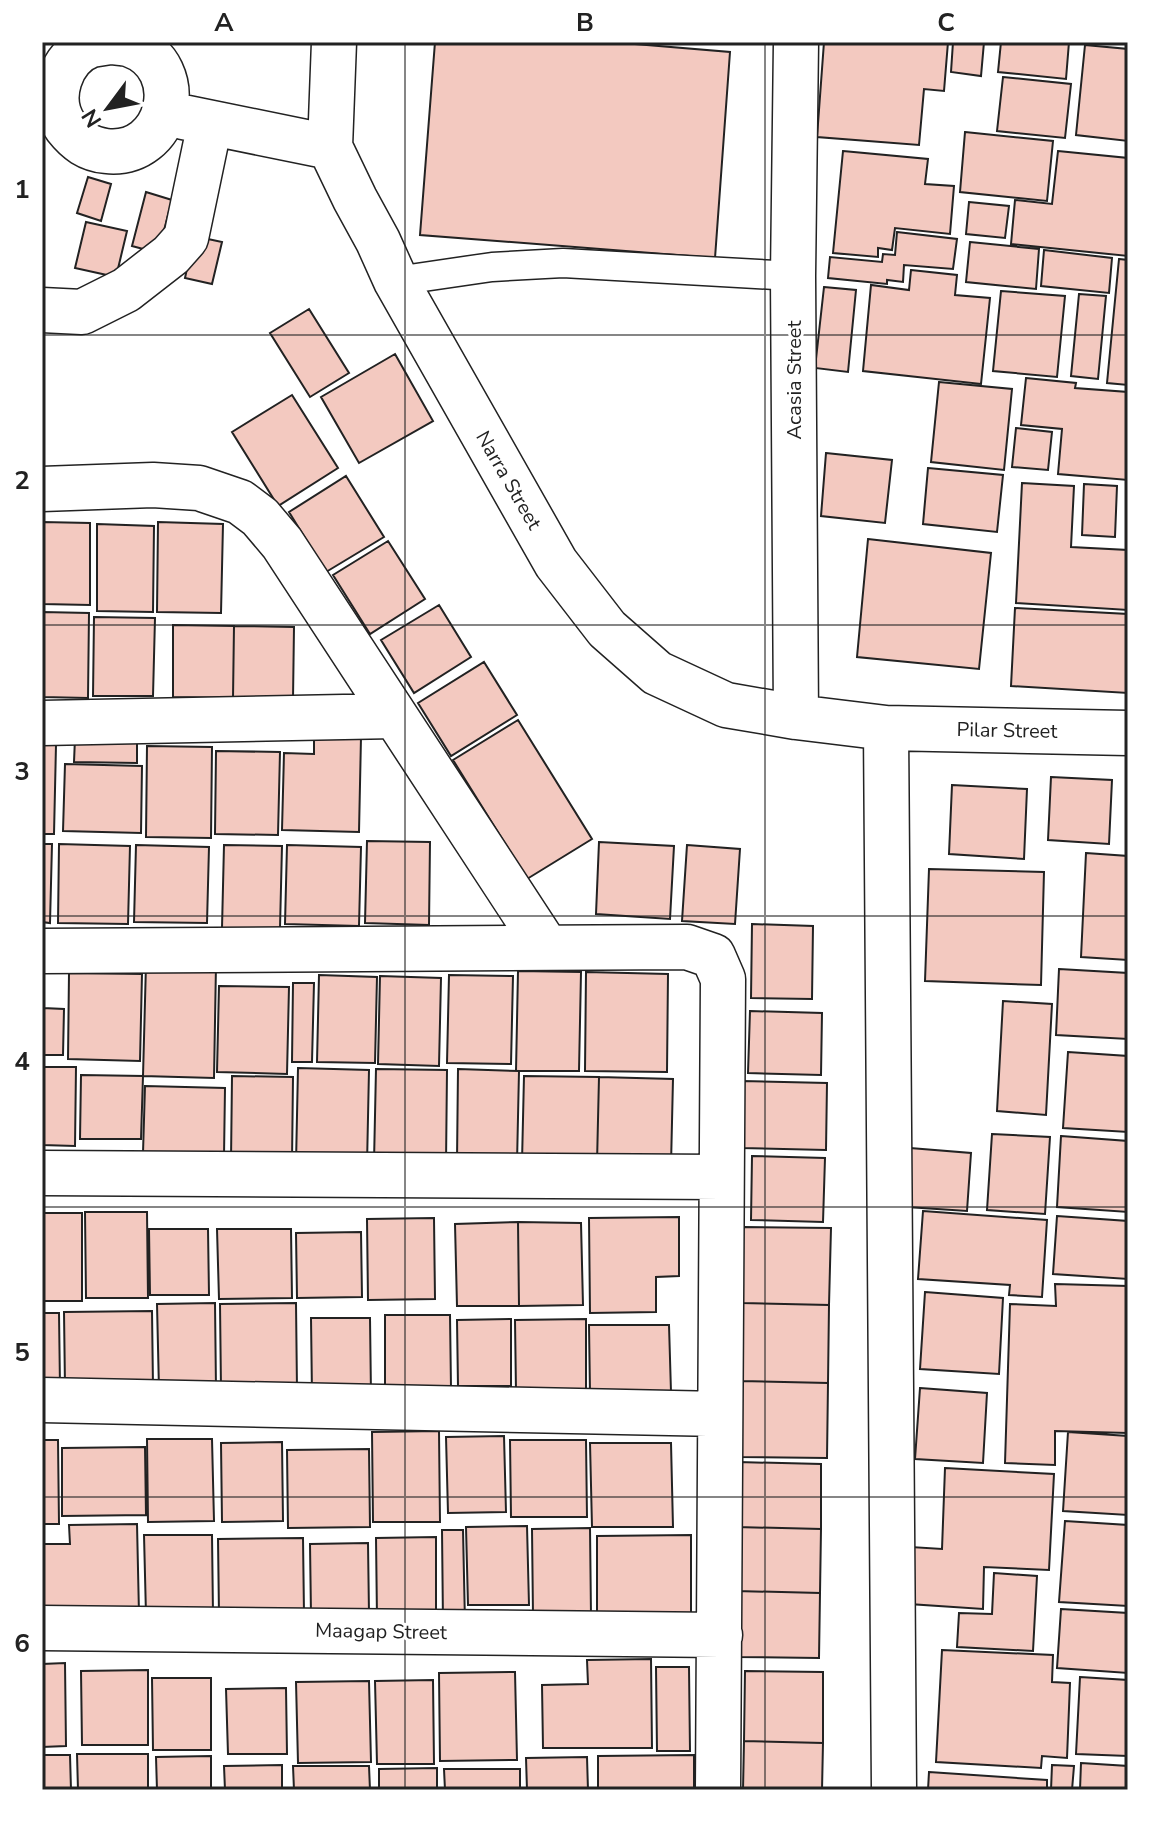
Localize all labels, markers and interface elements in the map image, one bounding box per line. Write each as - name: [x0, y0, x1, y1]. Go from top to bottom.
- text: A: [214, 5, 234, 40]
- text: B: [576, 5, 594, 40]
- text: C: [937, 5, 955, 40]
- north arrow: [68, 68, 148, 148]
- text: N: [75, 103, 109, 133]
- text: 1: [14, 172, 30, 207]
- street label: Acasia Street: [781, 320, 808, 439]
- street label: Narra Street: [469, 426, 548, 535]
- text: 2: [14, 463, 30, 498]
- street label: Pilar Street: [956, 716, 1059, 745]
- text: 3: [14, 754, 30, 789]
- text: 4: [14, 1044, 30, 1079]
- text: 5: [14, 1335, 30, 1370]
- street label: Maagap Street: [315, 1617, 448, 1646]
- text: 6: [14, 1626, 30, 1661]

